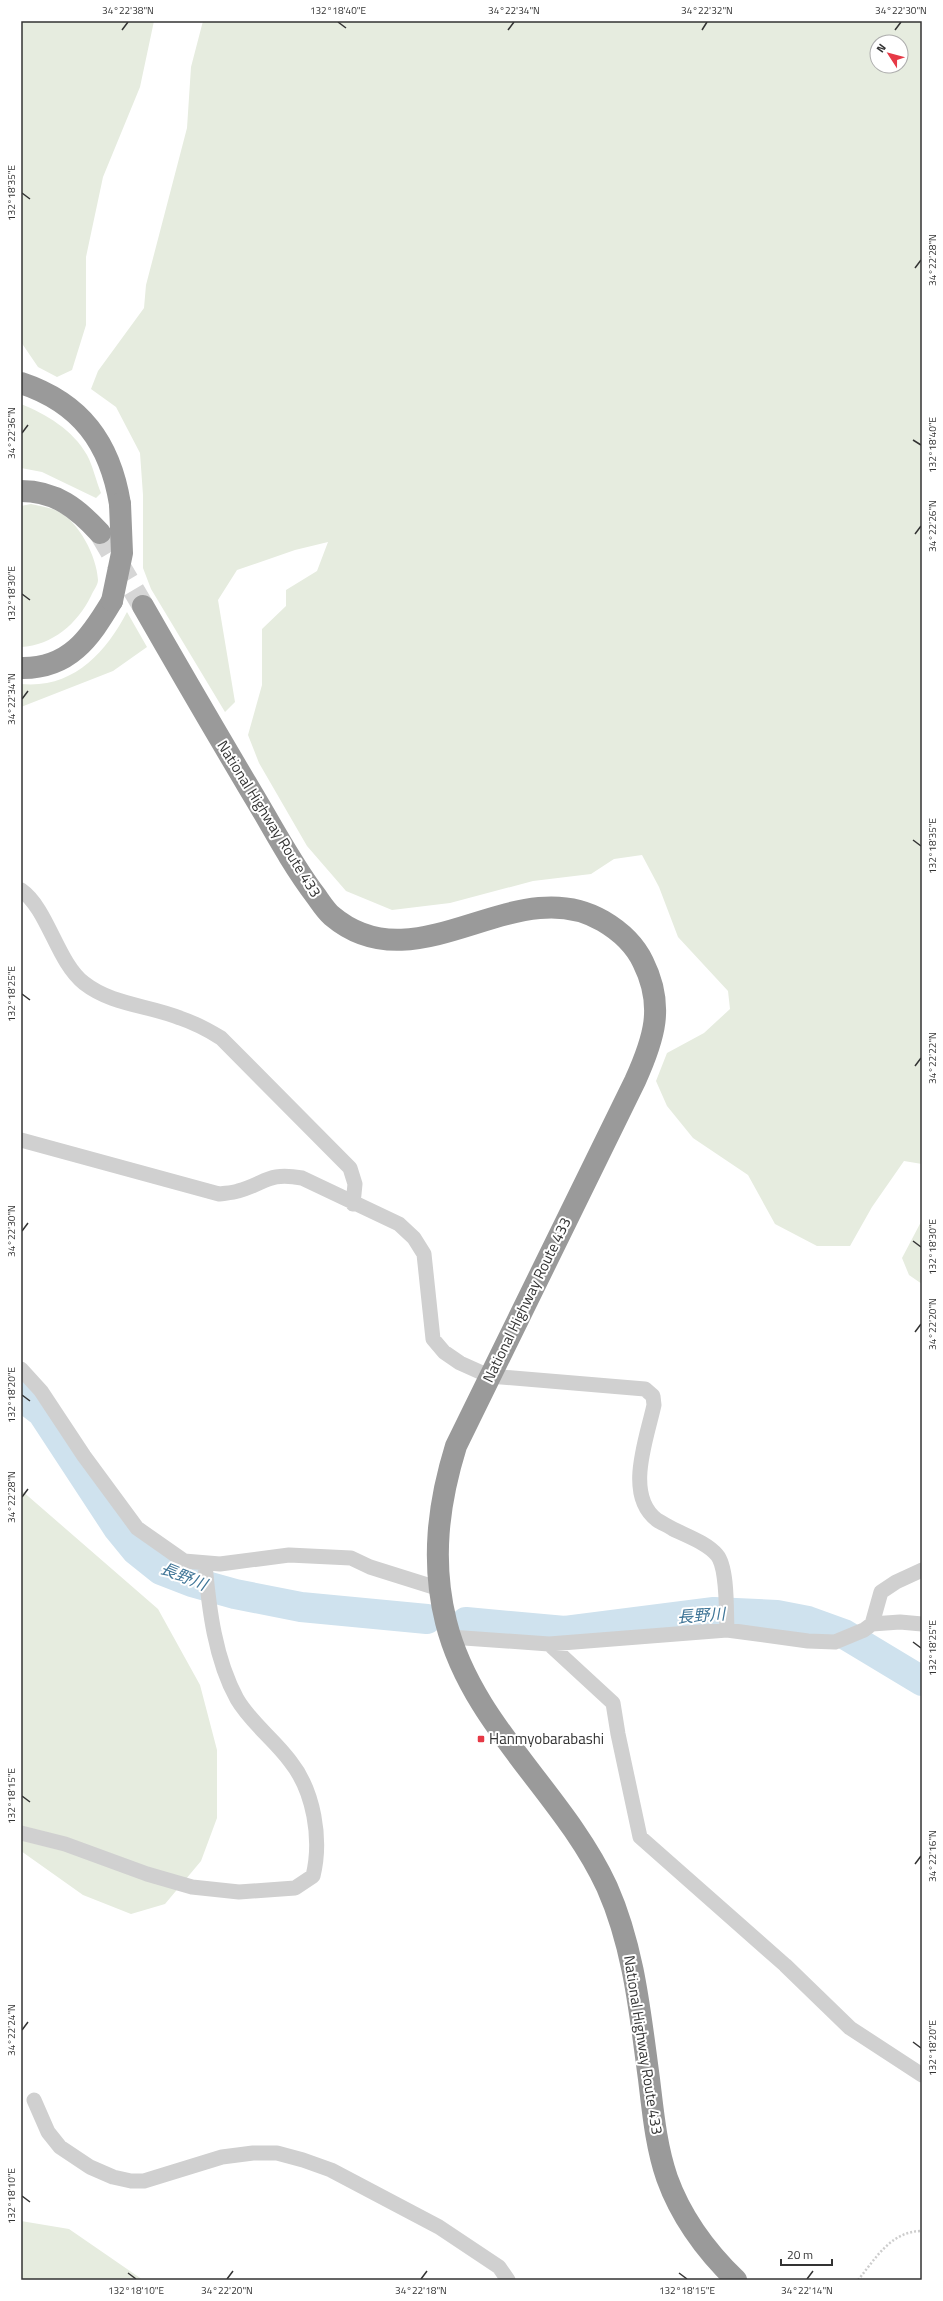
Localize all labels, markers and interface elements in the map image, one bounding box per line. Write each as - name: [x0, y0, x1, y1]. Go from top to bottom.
- text: 34°22'38"N: [102, 3, 154, 18]
- text: 132°18'40"E: [310, 3, 367, 18]
- text: 34°22'34"N: [488, 3, 540, 18]
- text: 34°22'32"N: [681, 3, 733, 18]
- text: 34°22'30"N: [875, 3, 927, 18]
- north arrow: [869, 34, 909, 74]
- text: N: [872, 40, 890, 56]
- text: 132°18'35"E: [4, 164, 19, 221]
- text: 34°22'28"N: [925, 234, 940, 286]
- text: 34°22'36"N: [4, 407, 19, 459]
- text: 132°18'40"E: [925, 416, 940, 473]
- text: 34°22'26"N: [925, 500, 940, 552]
- text: 132°18'30"E: [4, 565, 19, 622]
- text: 34°22'34"N: [4, 673, 19, 725]
- street label: National Highway Route 433: [212, 736, 327, 902]
- text: 132°18'35"E: [925, 817, 940, 874]
- text: 132°18'25"E: [4, 965, 19, 1022]
- text: 34°22'22"N: [925, 1032, 940, 1084]
- text: 34°22'30"N: [4, 1205, 19, 1257]
- street label: National Highway Route 433: [476, 1213, 577, 1386]
- text: 132°18'30"E: [925, 1218, 940, 1275]
- text: 34°22'20"N: [925, 1298, 940, 1350]
- text: 132°18'20"E: [4, 1366, 19, 1423]
- text: 34°22'28"N: [4, 1471, 19, 1523]
- water label: 長野川: [157, 1556, 213, 1597]
- water label: 長野川: [676, 1601, 728, 1629]
- text: 132°18'25"E: [925, 1619, 940, 1676]
- place label: Hanmyobarabashi: [489, 1727, 604, 1750]
- marker: Hanmyobarabashi: [476, 1734, 486, 1744]
- text: 132°18'15"E: [4, 1767, 19, 1824]
- text: 34°22'16"N: [925, 1830, 940, 1882]
- street label: National Highway Route 433: [618, 1954, 669, 2136]
- text: 34°22'24"N: [4, 2004, 19, 2056]
- text: 132°18'20"E: [925, 2019, 940, 2076]
- text: 132°18'10"E: [4, 2167, 19, 2224]
- scale bar: [781, 2241, 832, 2267]
- text: 20 m: [787, 2245, 813, 2264]
- text: 132°18'10"E: [108, 2283, 165, 2298]
- text: 34°22'20"N: [201, 2283, 253, 2298]
- text: 34°22'18"N: [395, 2283, 447, 2298]
- text: 132°18'15"E: [659, 2283, 716, 2298]
- text: 34°22'14"N: [781, 2283, 833, 2298]

